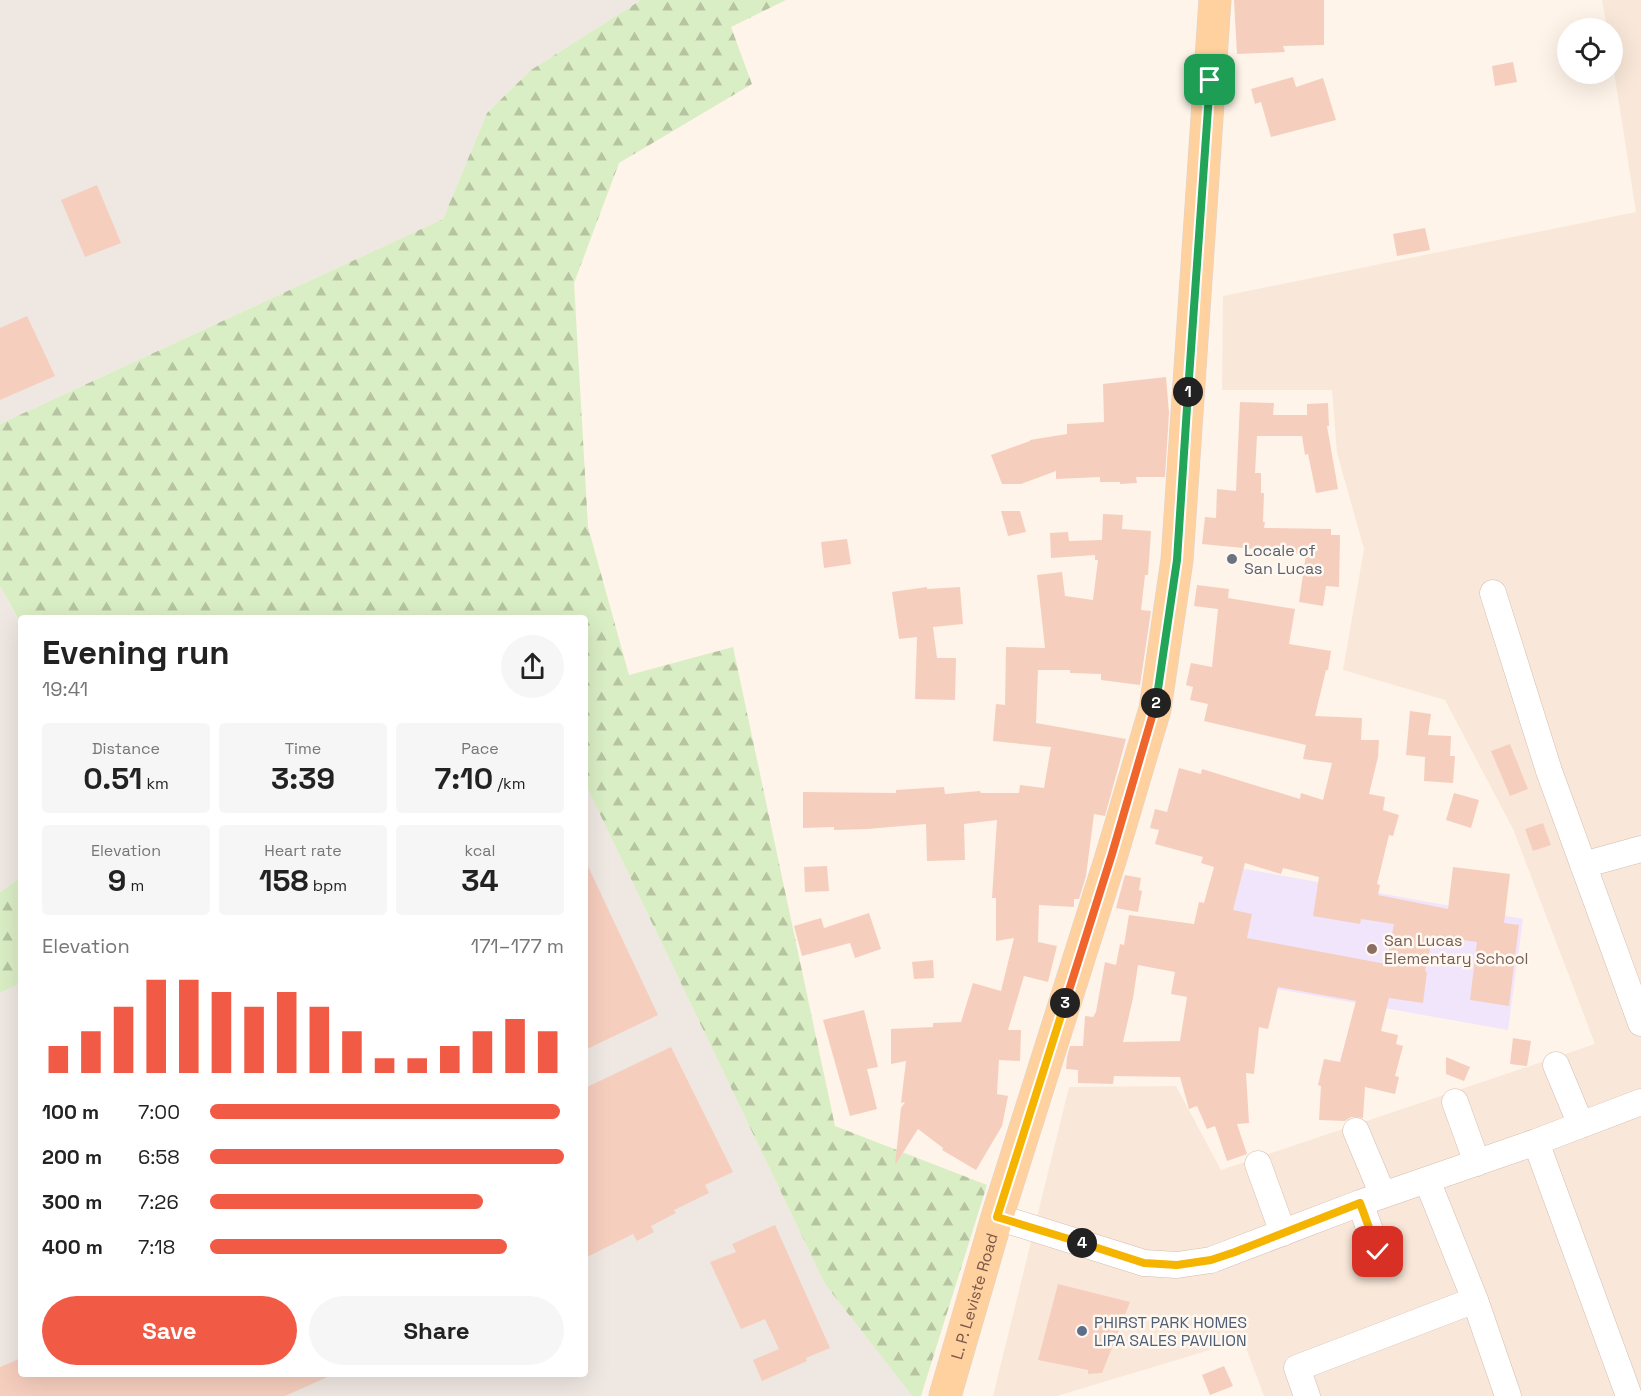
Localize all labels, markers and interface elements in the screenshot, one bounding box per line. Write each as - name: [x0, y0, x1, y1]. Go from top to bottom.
- map controls: [1557, 18, 1623, 84]
- button: locate: [1557, 18, 1623, 84]
- pin: [1184, 54, 1235, 105]
- icon: arrive: [1193, 63, 1226, 96]
- pin: 1: [1173, 377, 1203, 407]
- text: 1: [1184, 381, 1192, 402]
- place label: Locale of San Lucas: [1244, 540, 1323, 579]
- marker: Locale of San Lucas: [1225, 552, 1239, 566]
- text: Evening run: [42, 632, 230, 674]
- button: share: [501, 635, 564, 698]
- text: 19:41: [42, 676, 88, 702]
- pin: 2: [1141, 688, 1171, 718]
- text: 2: [1151, 692, 1161, 713]
- text: Distance: [92, 738, 160, 759]
- text: Time: [285, 738, 321, 759]
- text: Pace: [461, 738, 499, 759]
- text: 0.51: [83, 759, 142, 798]
- text: 3:39: [271, 759, 335, 798]
- text: 7:10: [435, 759, 493, 798]
- text: km: [142, 773, 169, 794]
- text: /km: [493, 773, 525, 794]
- text: Elevation: [91, 840, 161, 861]
- text: Heart rate: [264, 840, 342, 861]
- text: kcal: [465, 840, 495, 861]
- text: 9: [108, 861, 126, 900]
- text: 158: [259, 861, 309, 900]
- text: 34: [461, 861, 499, 900]
- text: m: [126, 875, 144, 896]
- text: bpm: [309, 875, 347, 896]
- place label: San Lucas Elementary School: [1384, 930, 1529, 969]
- text: Elevation: [42, 933, 130, 959]
- text: 171–177 m: [471, 933, 564, 959]
- marker: San Lucas Elementary School: [1365, 942, 1379, 956]
- pin: 3: [1050, 988, 1080, 1018]
- text: 3: [1060, 992, 1070, 1013]
- text: 100 m: [42, 1099, 99, 1125]
- text: 7:00: [138, 1099, 180, 1125]
- text: 200 m: [42, 1144, 102, 1170]
- text: 6:58: [138, 1144, 180, 1170]
- text: 300 m: [42, 1189, 102, 1215]
- text: 7:26: [138, 1189, 179, 1215]
- pin: [1352, 1226, 1403, 1277]
- pin: 4: [1067, 1228, 1097, 1258]
- street label: L. P. Leviste Road: [946, 1231, 1002, 1362]
- text: 4: [1077, 1232, 1087, 1253]
- text: 400 m: [42, 1234, 103, 1260]
- text: 7:18: [138, 1234, 175, 1260]
- icon: check: [1361, 1235, 1394, 1268]
- button: Save: [42, 1296, 297, 1365]
- button: Share: [309, 1296, 564, 1365]
- place label: PHIRST PARK HOMES LIPA SALES PAVILION: [1094, 1312, 1247, 1351]
- marker: PHIRST PARK HOMES LIPA SALES PAVILION: [1075, 1324, 1089, 1338]

